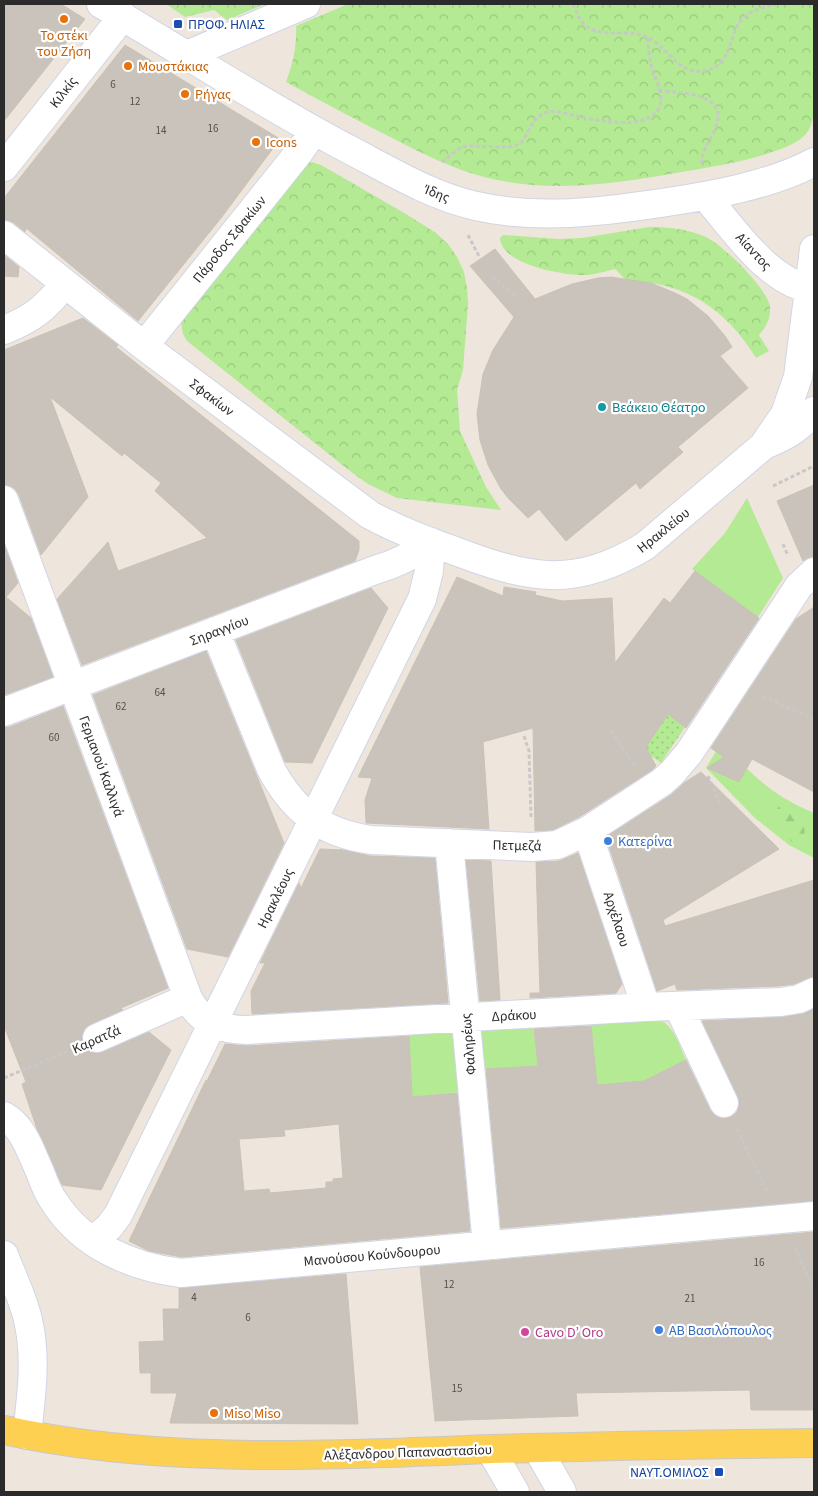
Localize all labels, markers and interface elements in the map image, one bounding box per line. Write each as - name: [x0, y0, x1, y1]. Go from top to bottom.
- marker: Το στέκι του Ζήση: [58, 13, 70, 25]
- place label: ΠΡΟΦ. ΗΛΙΑΣ: [188, 15, 266, 35]
- marker: ΠΡΟΦ. ΗΛΙΑΣ: [172, 18, 184, 30]
- place label: Το στέκι του Ζήση: [37, 26, 91, 62]
- place label: Μουστάκιας: [138, 57, 209, 77]
- marker: Μουστάκιας: [122, 60, 134, 72]
- street label: Κιλκίς: [45, 73, 82, 113]
- house number: 6: [110, 77, 116, 92]
- place label: Ρήγας: [195, 85, 231, 105]
- marker: Ρήγας: [179, 88, 191, 100]
- house number: 12: [130, 94, 140, 109]
- house number: 16: [208, 121, 219, 136]
- house number: 14: [156, 123, 167, 138]
- place label: Icons: [266, 133, 297, 153]
- marker: Icons: [250, 136, 262, 148]
- street label: Ίδης: [420, 180, 452, 208]
- street label: Πάροδος Σφακίων: [188, 191, 271, 288]
- street label: Αίαντος: [731, 228, 776, 275]
- street label: Σφακίων: [185, 374, 238, 421]
- place label: Βεάκειο Θέατρο: [612, 398, 706, 418]
- marker: Βεάκειο Θέατρο: [596, 401, 608, 413]
- street label: Ηρακλείου: [633, 503, 694, 558]
- street label: Σηραγγίου: [187, 611, 252, 651]
- house number: 64: [155, 685, 166, 700]
- house number: 62: [116, 699, 126, 714]
- street label: Γερμανού Καλλιγά: [73, 713, 129, 820]
- house number: 60: [49, 730, 59, 745]
- place label: Κατερίνα: [618, 832, 672, 852]
- marker: Κατερίνα: [602, 835, 614, 847]
- street label: Πετμεζά: [492, 836, 542, 856]
- street label: Ηρακλέους: [253, 865, 299, 932]
- street label: Αρχέλαου: [598, 889, 634, 950]
- street label: Δράκου: [491, 1005, 537, 1027]
- street label: Φαληρέως: [456, 1012, 482, 1076]
- street label: Καρατζά: [69, 1020, 124, 1059]
- street label: Μανούσου Κούνδουρου: [303, 1240, 441, 1272]
- house number: 16: [754, 1255, 765, 1270]
- house number: 12: [444, 1277, 454, 1292]
- house number: 4: [191, 1290, 197, 1305]
- house number: 21: [685, 1291, 695, 1306]
- house number: 6: [245, 1310, 251, 1325]
- place label: ΑΒ Βασιλόπουλος: [669, 1321, 772, 1341]
- place label: Cavo D’ Oro: [535, 1323, 603, 1343]
- marker: ΑΒ Βασιλόπουλος: [653, 1324, 665, 1336]
- marker: Cavo D’ Oro: [519, 1326, 531, 1338]
- house number: 15: [452, 1381, 462, 1396]
- place label: Miso Miso: [224, 1404, 281, 1424]
- marker: Miso Miso: [208, 1407, 220, 1419]
- street label: Αλέξανδρου Παπαναστασίου: [324, 1440, 492, 1466]
- place label: ΝΑΥΤ.ΟΜΙΛΟΣ: [630, 1463, 709, 1483]
- marker: ΝΑΥΤ.ΟΜΙΛΟΣ: [713, 1466, 725, 1478]

